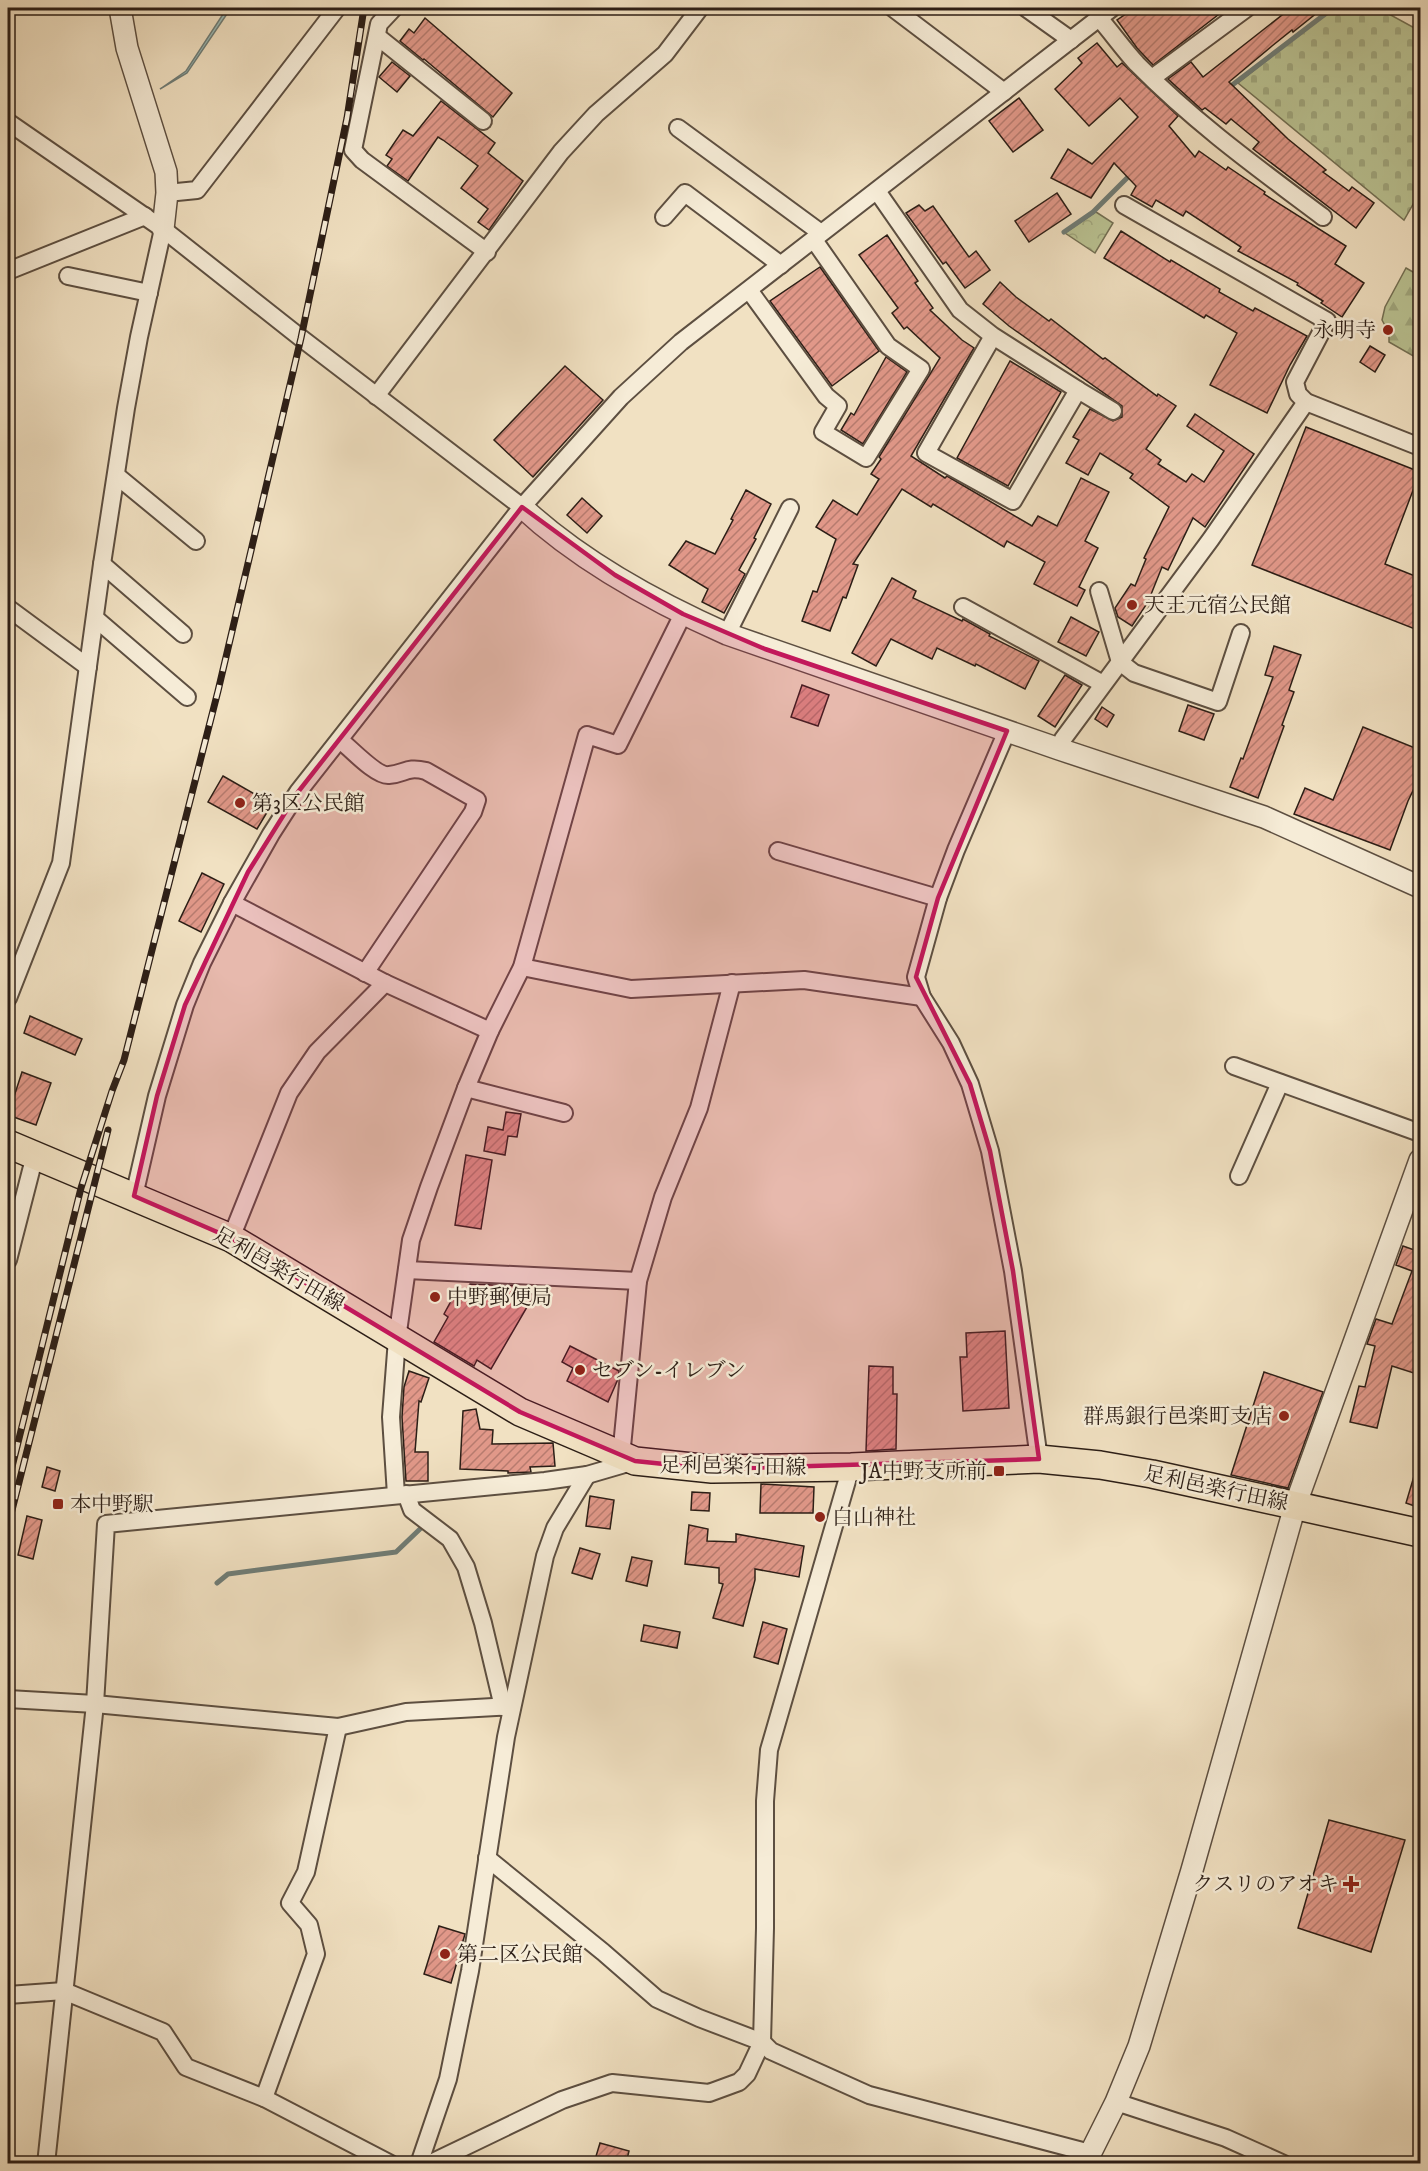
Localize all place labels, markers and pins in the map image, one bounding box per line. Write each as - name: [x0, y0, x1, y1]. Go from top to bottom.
- place label: 永明寺: [1313, 318, 1376, 344]
- marker: 永明寺: [1381, 323, 1395, 337]
- place label: 天王元宿公民館: [1144, 593, 1291, 619]
- marker: 天王元宿公民館: [1125, 598, 1139, 612]
- place label: 第3区公民館: [252, 791, 365, 817]
- marker: 第3区公民館: [233, 796, 247, 810]
- place label: 中野郵便局: [447, 1285, 552, 1311]
- marker: 中野郵便局: [428, 1290, 442, 1304]
- place label: セブン-イレブン: [592, 1358, 746, 1384]
- marker: セブン-イレブン: [573, 1363, 587, 1377]
- place label: 群馬銀行邑楽町支店: [1083, 1404, 1272, 1430]
- marker: 群馬銀行邑楽町支店: [1277, 1409, 1291, 1423]
- place label: JA中野支所前: [859, 1459, 987, 1485]
- marker: JA中野支所前: [992, 1464, 1006, 1478]
- place label: 本中野駅: [70, 1492, 154, 1518]
- marker: 本中野駅: [51, 1497, 65, 1511]
- place label: 白山神社: [832, 1505, 916, 1531]
- marker: 白山神社: [813, 1510, 827, 1524]
- place label: クスリのアオキ: [1192, 1872, 1339, 1898]
- marker: クスリのアオキ: [1344, 1877, 1358, 1891]
- place label: 第二区公民館: [457, 1942, 583, 1968]
- marker: 第二区公民館: [438, 1947, 452, 1961]

